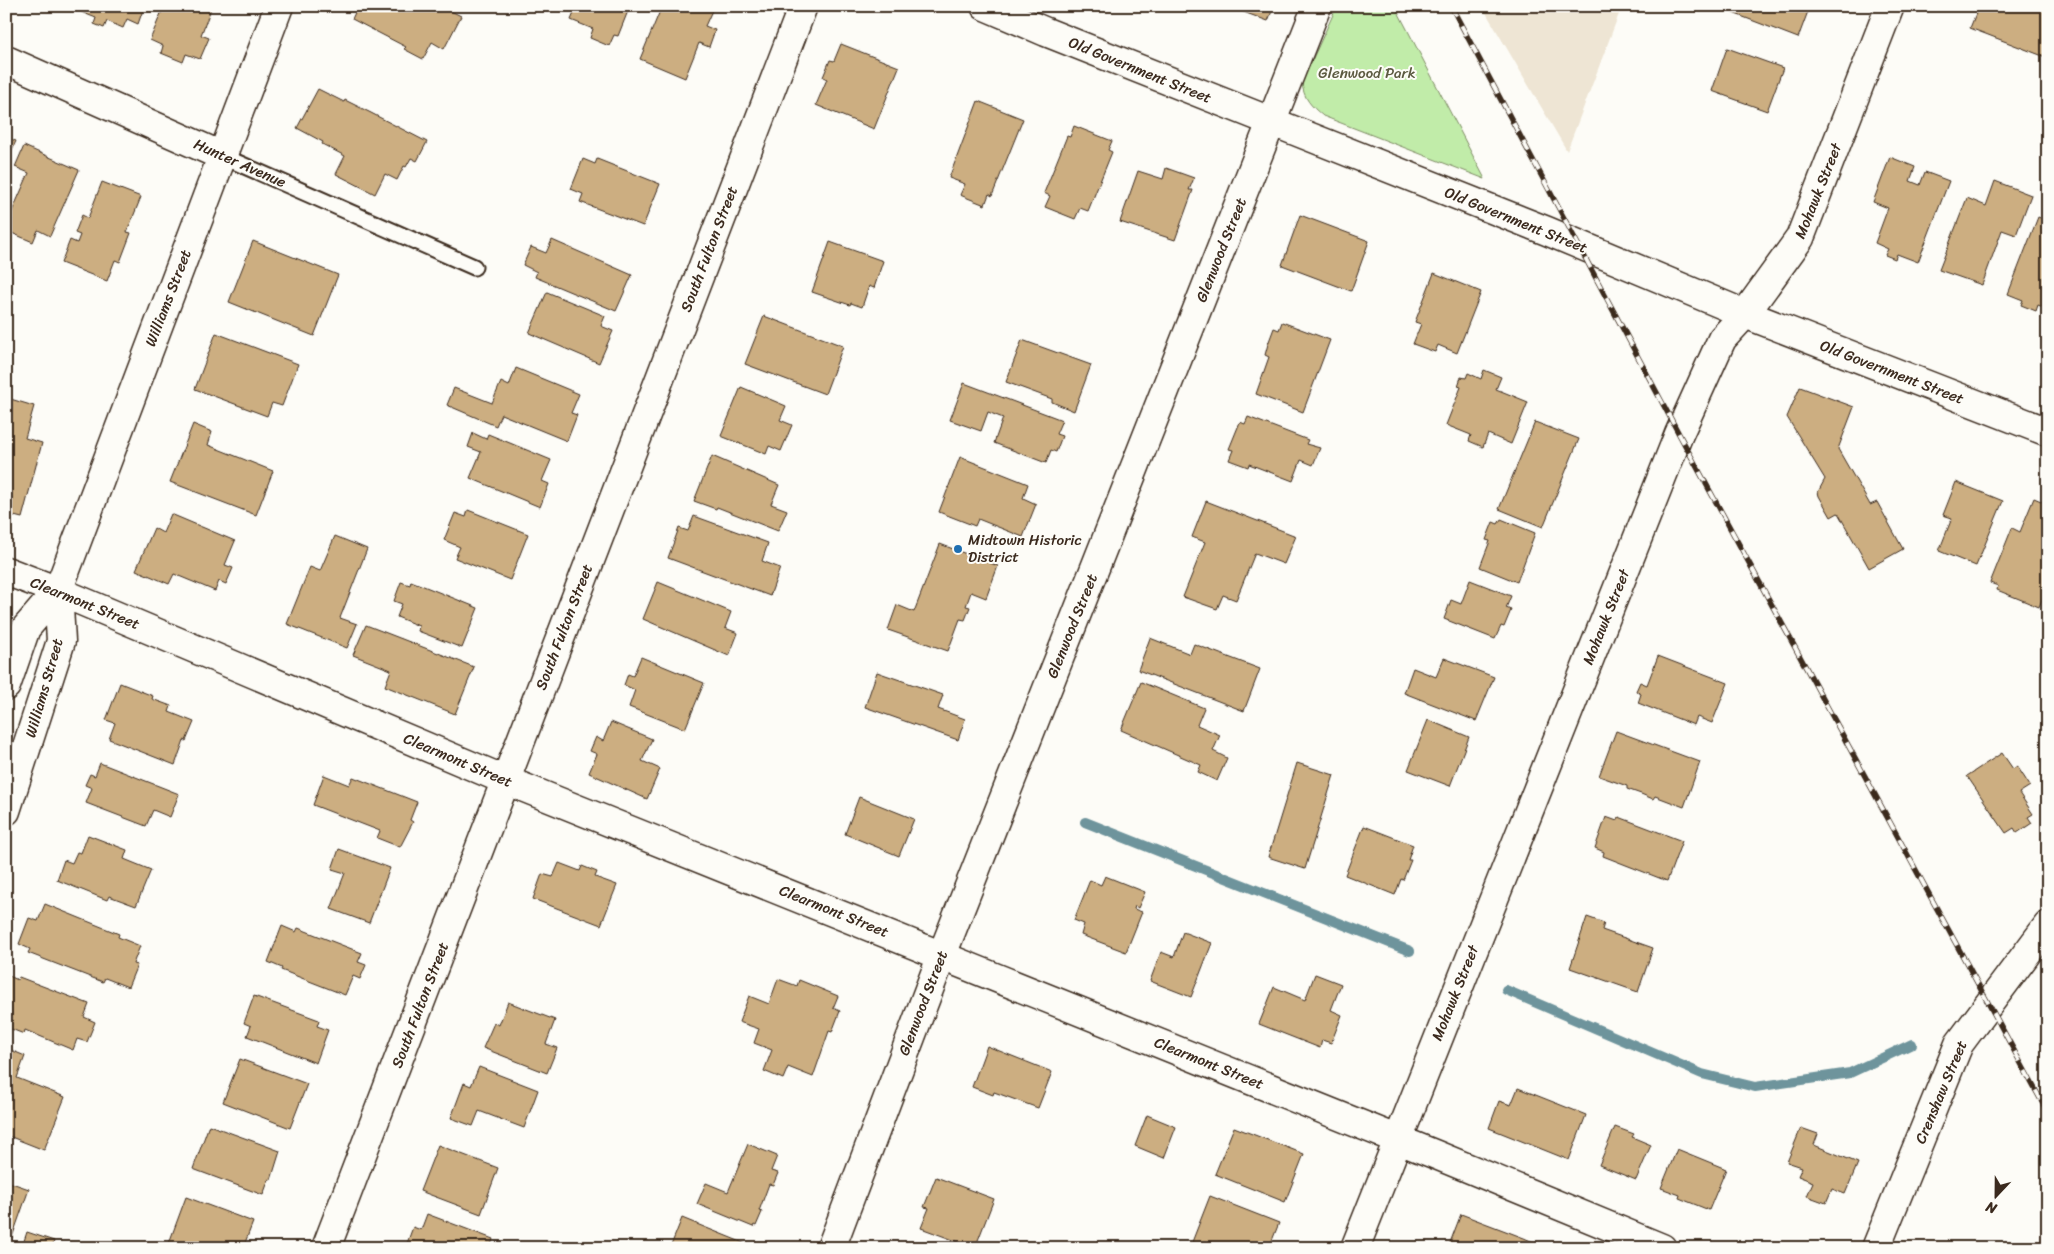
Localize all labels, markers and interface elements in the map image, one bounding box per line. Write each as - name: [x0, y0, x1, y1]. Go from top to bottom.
- street label: Old Government Street: [1064, 29, 1216, 111]
- park label: Glenwood Park: [1318, 60, 1416, 86]
- street label: Hunter Avenue: [190, 131, 291, 195]
- street label: Mohawk Street: [1787, 138, 1849, 243]
- street label: Old Government Street: [1440, 179, 1592, 261]
- street label: South Fulton Street: [673, 182, 745, 316]
- street label: Glenwood Street: [1188, 193, 1254, 306]
- street label: Williams Street: [138, 245, 199, 350]
- street label: Old Government Street: [1816, 333, 1968, 412]
- place label: Midtown Historic District: [968, 527, 1082, 570]
- marker: Midtown Historic District: [952, 543, 964, 555]
- street label: South Fulton Street: [528, 560, 600, 694]
- street label: Mohawk Street: [1575, 564, 1637, 669]
- street label: Clearmont Street: [26, 569, 144, 637]
- street label: Glenwood Street: [1039, 569, 1105, 682]
- street label: Williams Street: [17, 635, 71, 741]
- street label: Clearmont Street: [399, 725, 517, 795]
- street label: Clearmont Street: [775, 877, 893, 945]
- street label: South Fulton Street: [384, 938, 456, 1072]
- street label: Mohawk Street: [1424, 940, 1486, 1045]
- street label: Glenwood Street: [891, 946, 955, 1059]
- street label: Clearmont Street: [1150, 1029, 1268, 1097]
- street label: Crenshaw Street: [1907, 1036, 1975, 1148]
- north arrow: [1972, 1172, 2022, 1222]
- text: N: [1982, 1194, 2001, 1221]

